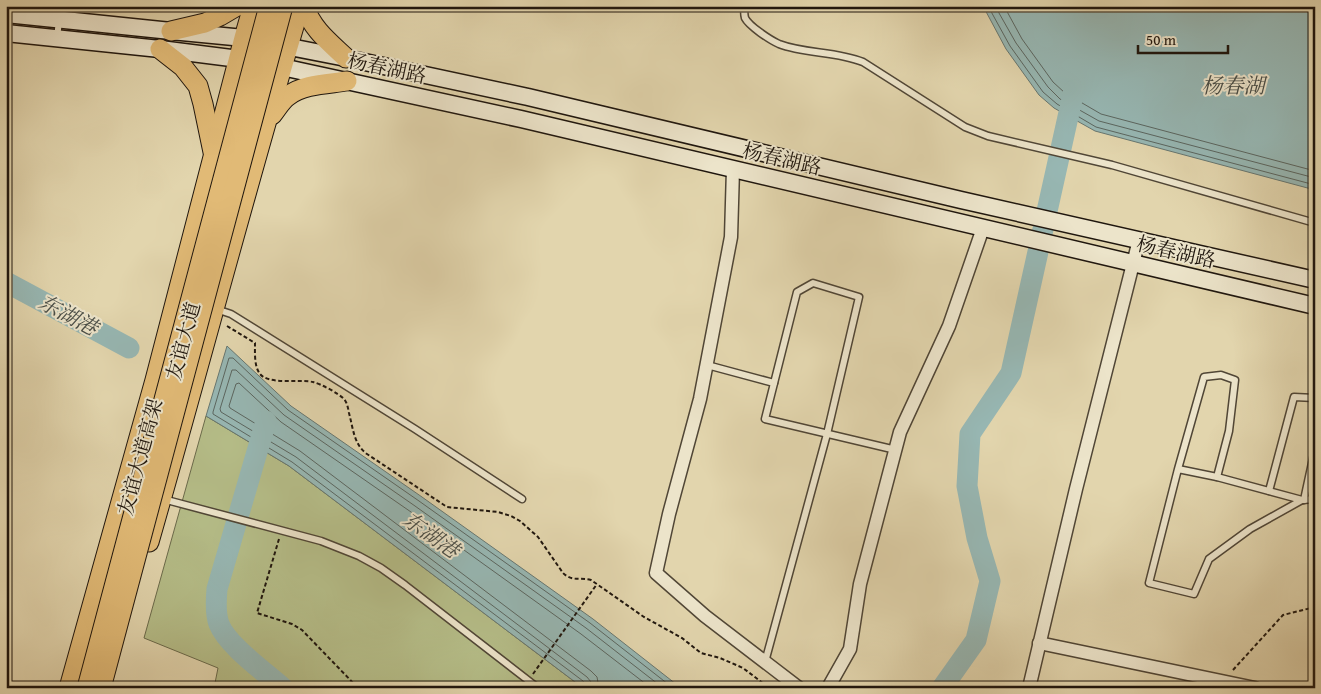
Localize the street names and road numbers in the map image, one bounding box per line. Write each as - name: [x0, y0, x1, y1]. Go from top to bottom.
- street label: 杨春湖路: [345, 45, 429, 90]
- street label: 杨春湖路: [740, 135, 824, 182]
- street label: 杨春湖路: [1134, 228, 1218, 275]
- street label: 友谊大道: [158, 298, 207, 383]
- street label: 友谊大道高架: [110, 395, 169, 519]

